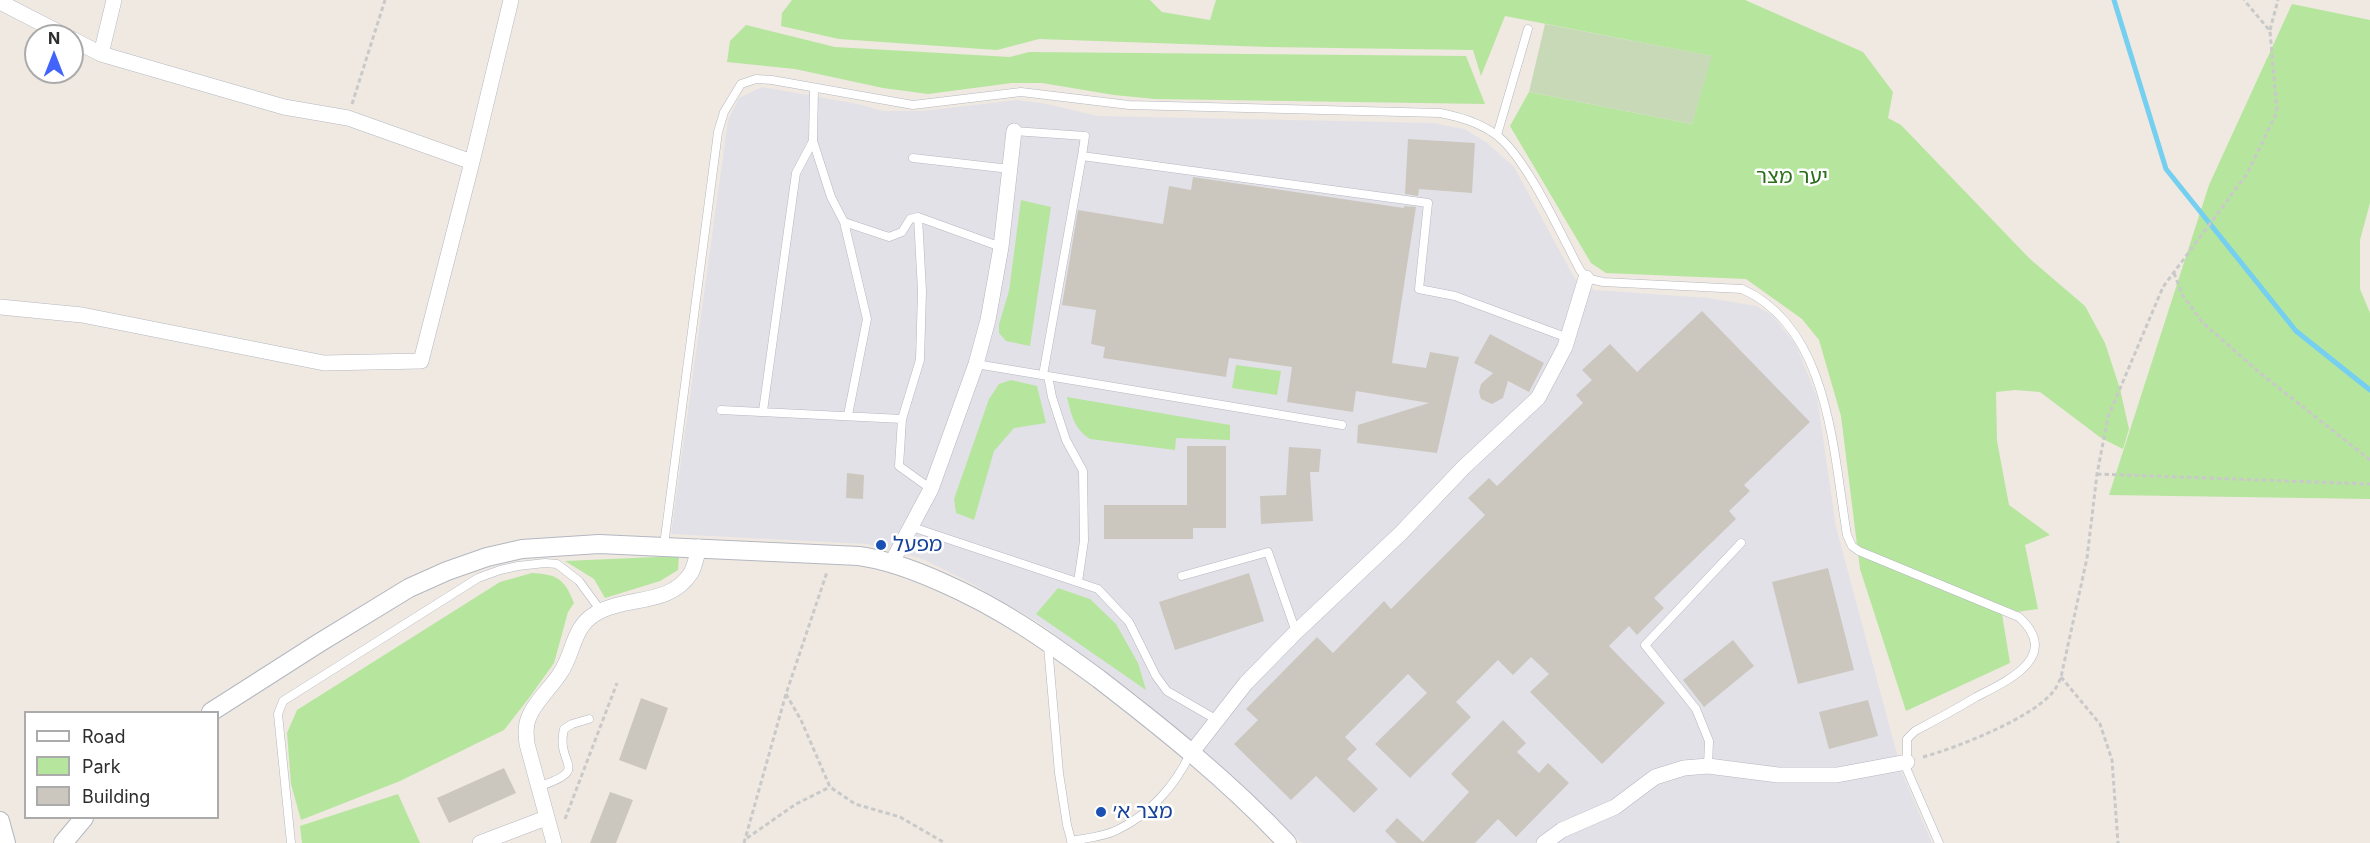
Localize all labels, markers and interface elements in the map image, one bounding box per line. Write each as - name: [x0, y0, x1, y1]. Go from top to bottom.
- north arrow: [24, 24, 84, 84]
- text: N: [48, 28, 60, 48]
- park label: יער מצר: [1756, 164, 1828, 190]
- place label: מפעל: [893, 532, 942, 558]
- marker: מפעל: [874, 538, 888, 552]
- legend: [24, 711, 219, 819]
- text: Road: [82, 726, 125, 747]
- text: Park: [82, 756, 121, 777]
- text: Building: [82, 786, 150, 807]
- place label: מצר א׳: [1113, 799, 1173, 825]
- marker: מצר א׳: [1094, 805, 1108, 819]

